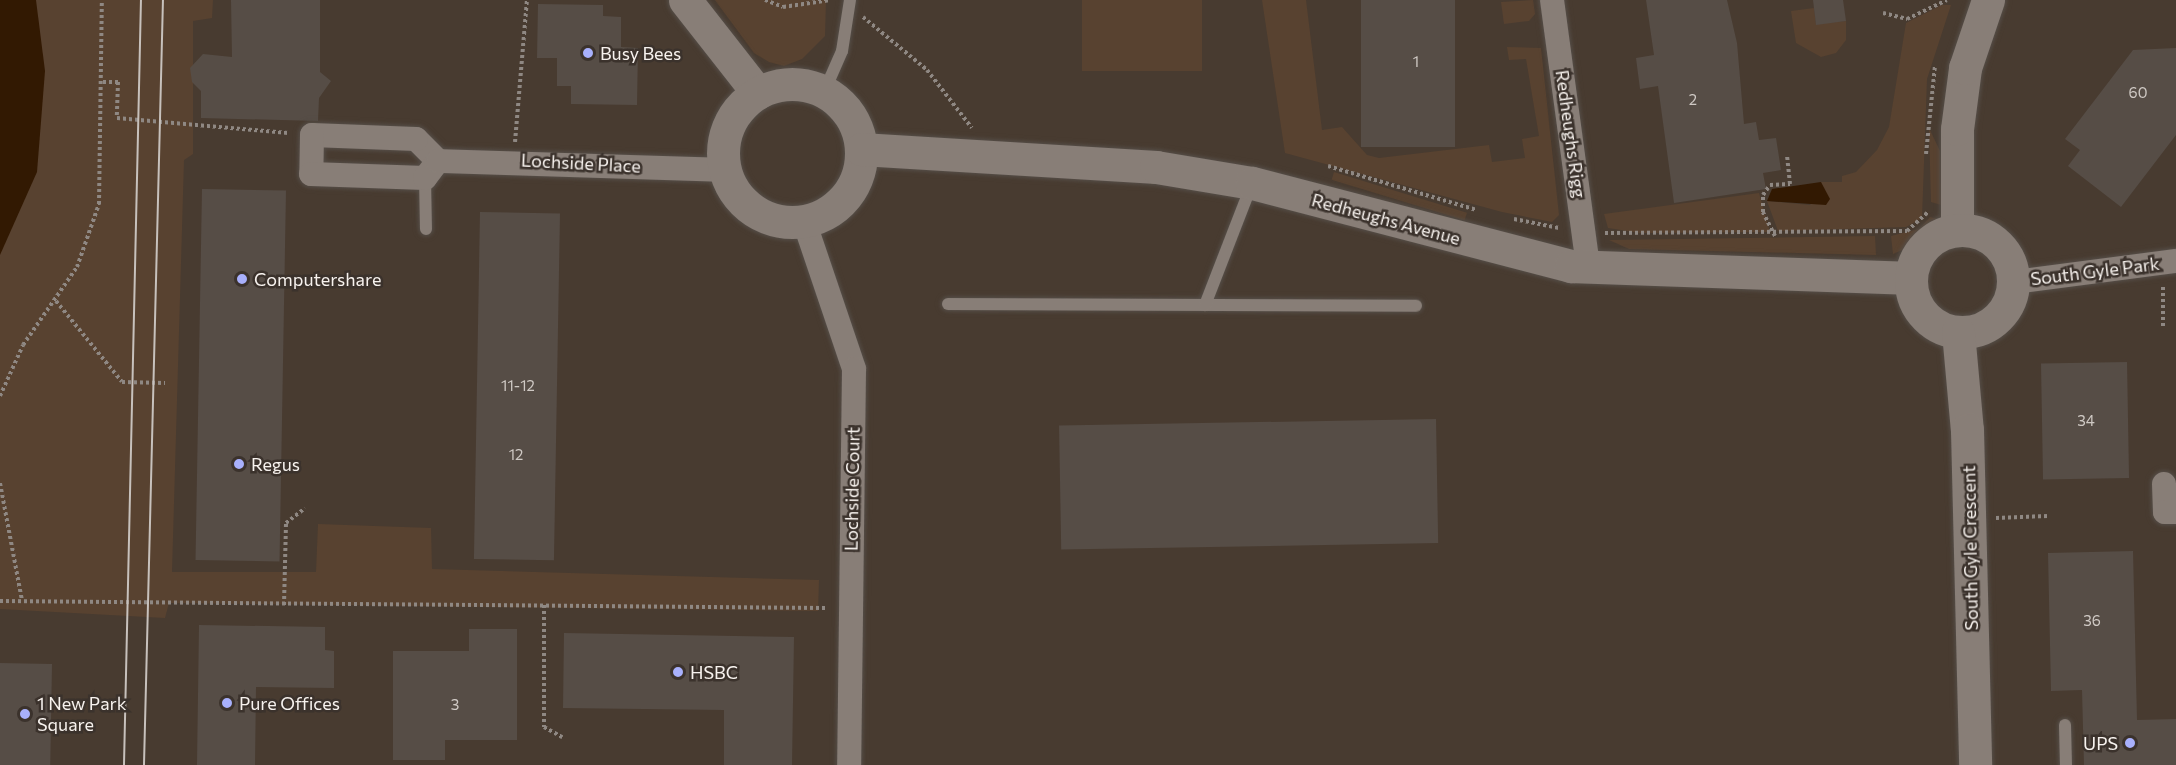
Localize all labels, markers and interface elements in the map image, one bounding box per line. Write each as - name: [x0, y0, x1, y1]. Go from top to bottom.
- place label: Busy Bees: [600, 42, 681, 64]
- marker: Busy Bees: [581, 46, 595, 60]
- house number: 1: [1413, 53, 1419, 71]
- street label: Redheughs Rigg: [1551, 69, 1591, 199]
- house number: 60: [2129, 84, 2147, 102]
- house number: 2: [1689, 91, 1697, 109]
- street label: Lochside Place: [520, 149, 642, 177]
- street label: Redheughs Avenue: [1309, 189, 1463, 249]
- street label: South Gyle Park: [2029, 252, 2161, 290]
- place label: Computershare: [254, 268, 381, 290]
- marker: Computershare: [235, 272, 249, 286]
- house number: 11-12: [501, 377, 535, 395]
- house number: 34: [2077, 412, 2095, 430]
- street label: Lochside Court: [840, 427, 864, 551]
- house number: 12: [509, 446, 523, 464]
- place label: Regus: [251, 453, 300, 475]
- marker: Regus: [232, 457, 246, 471]
- street label: South Gyle Crescent: [1958, 465, 1982, 631]
- house number: 36: [2083, 612, 2101, 630]
- place label: HSBC: [690, 661, 738, 683]
- marker: HSBC: [671, 665, 685, 679]
- place label: Pure Offices: [239, 692, 340, 714]
- place label: 1 New Park Square: [37, 693, 126, 736]
- marker: Pure Offices: [220, 696, 234, 710]
- house number: 3: [451, 696, 459, 714]
- marker: 1 New Park Square: [18, 707, 32, 721]
- place label: UPS: [2083, 732, 2118, 754]
- marker: UPS: [2123, 736, 2137, 750]

